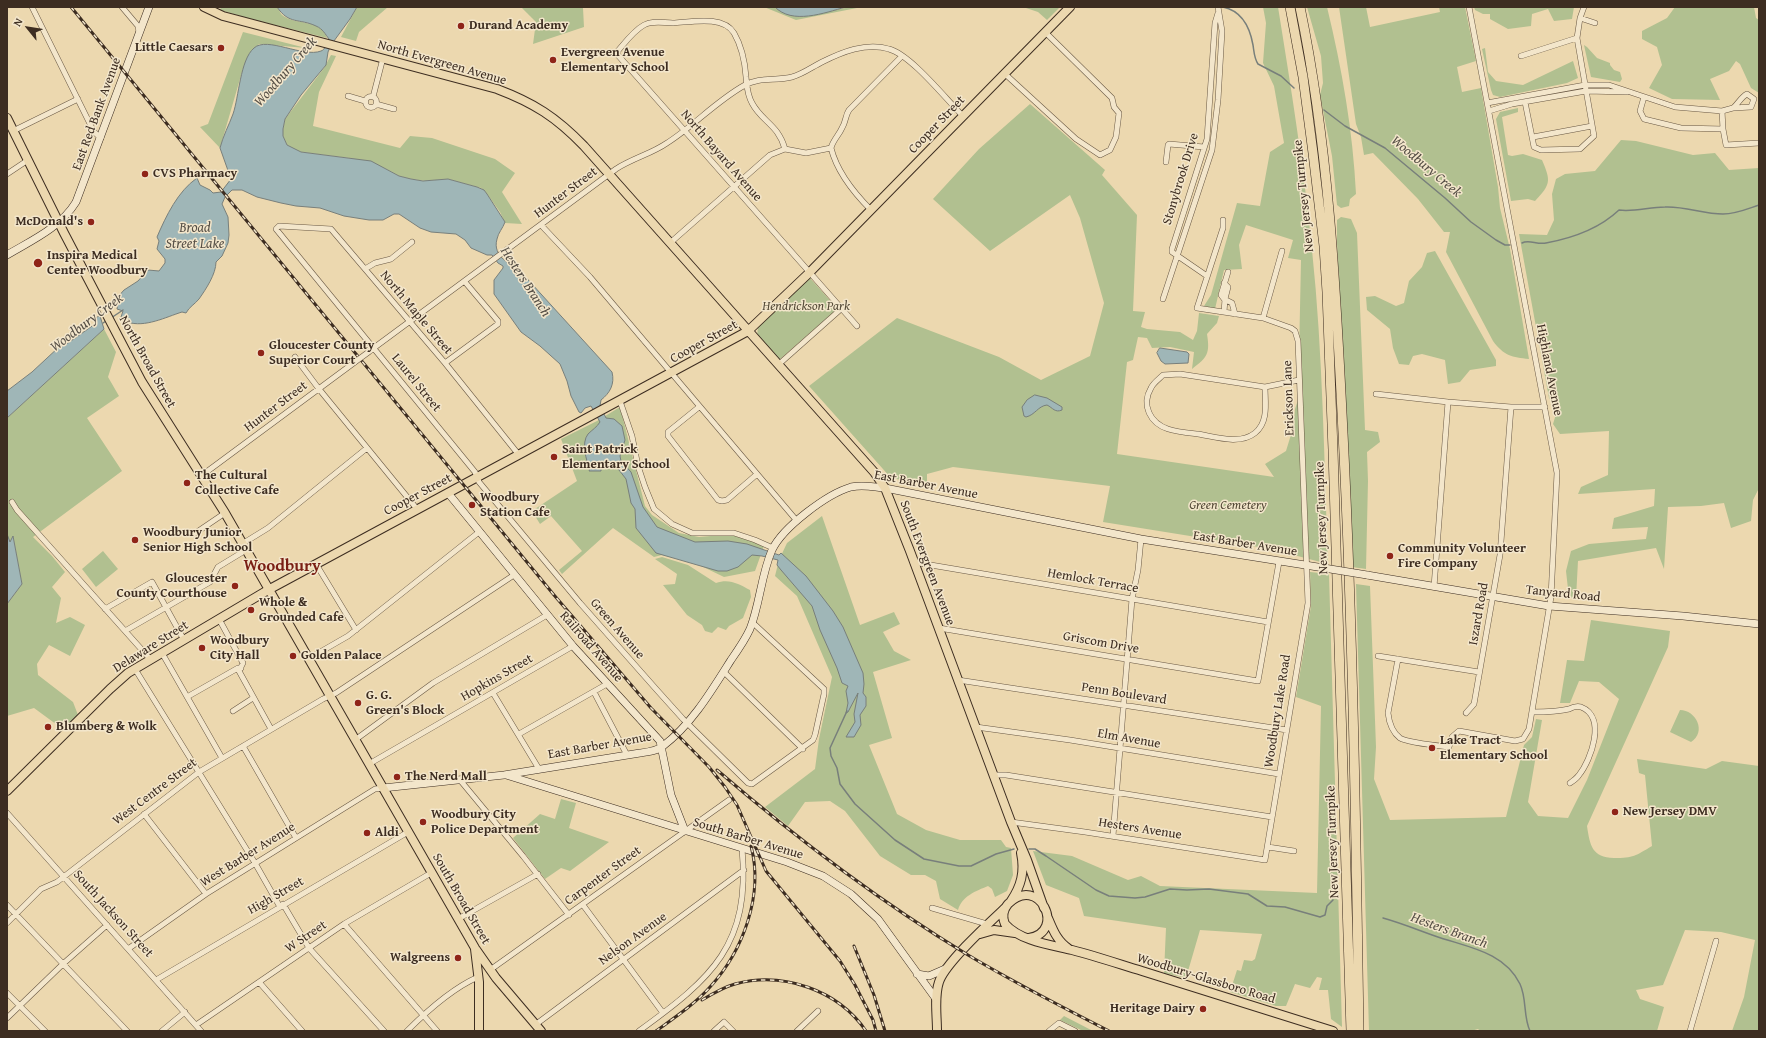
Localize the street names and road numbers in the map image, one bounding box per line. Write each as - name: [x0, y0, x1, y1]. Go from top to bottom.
- street label: North Evergreen Avenue: [376, 37, 508, 89]
- street label: East Red Bank Avenue: [69, 55, 125, 173]
- street label: Cooper Street: [905, 93, 969, 157]
- street label: North Bayard Avenue: [677, 107, 765, 205]
- street label: Stonybrook Drive: [1160, 131, 1202, 227]
- street label: New Jersey Turnpike: [1290, 139, 1318, 253]
- street label: Hunter Street: [531, 164, 601, 222]
- street label: North Maple Street: [376, 268, 456, 358]
- street label: North Broad Street: [115, 313, 179, 411]
- street label: Cooper Street: [668, 317, 740, 367]
- street label: Highland Avenue: [1532, 323, 1566, 417]
- street label: Laurel Street: [388, 351, 444, 415]
- street label: Erickson Lane: [1280, 360, 1298, 436]
- street label: Hunter Street: [241, 378, 311, 436]
- street label: New Jersey Turnpike: [1312, 461, 1332, 575]
- street label: East Barber Avenue: [873, 467, 979, 503]
- street label: Cooper Street: [381, 471, 455, 519]
- street label: South Evergreen Avenue: [896, 498, 958, 628]
- street label: East Barber Avenue: [1192, 528, 1298, 560]
- street label: Hemlock Terrace: [1046, 565, 1140, 597]
- street label: Iszard Road: [1466, 582, 1492, 646]
- street label: Tanyard Road: [1525, 582, 1601, 606]
- street label: Green Avenue: [586, 596, 648, 662]
- street label: Railroad Avenue: [556, 608, 626, 686]
- street label: Delaware Street: [110, 618, 192, 676]
- street label: Griscom Drive: [1062, 629, 1140, 657]
- street label: Hopkins Street: [458, 651, 536, 705]
- street label: Woodbury Lake Road: [1261, 653, 1295, 769]
- street label: Penn Boulevard: [1080, 680, 1168, 708]
- street label: Elm Avenue: [1096, 726, 1162, 752]
- street label: East Barber Avenue: [547, 729, 653, 763]
- street label: West Centre Street: [110, 755, 200, 829]
- street label: New Jersey Turnpike: [1323, 785, 1343, 899]
- street label: South Barber Avenue: [691, 815, 805, 863]
- street label: Hesters Avenue: [1097, 815, 1183, 843]
- street label: West Barber Avenue: [198, 819, 298, 891]
- street label: Carpenter Street: [562, 843, 644, 909]
- street label: South Broad Street: [429, 851, 493, 947]
- street label: South Jackson Street: [70, 867, 156, 961]
- street label: High Street: [245, 874, 307, 918]
- street label: Nelson Avenue: [596, 909, 670, 969]
- street label: W Street: [282, 917, 330, 957]
- street label: Woodbury-Glassboro Road: [1135, 951, 1277, 1007]

